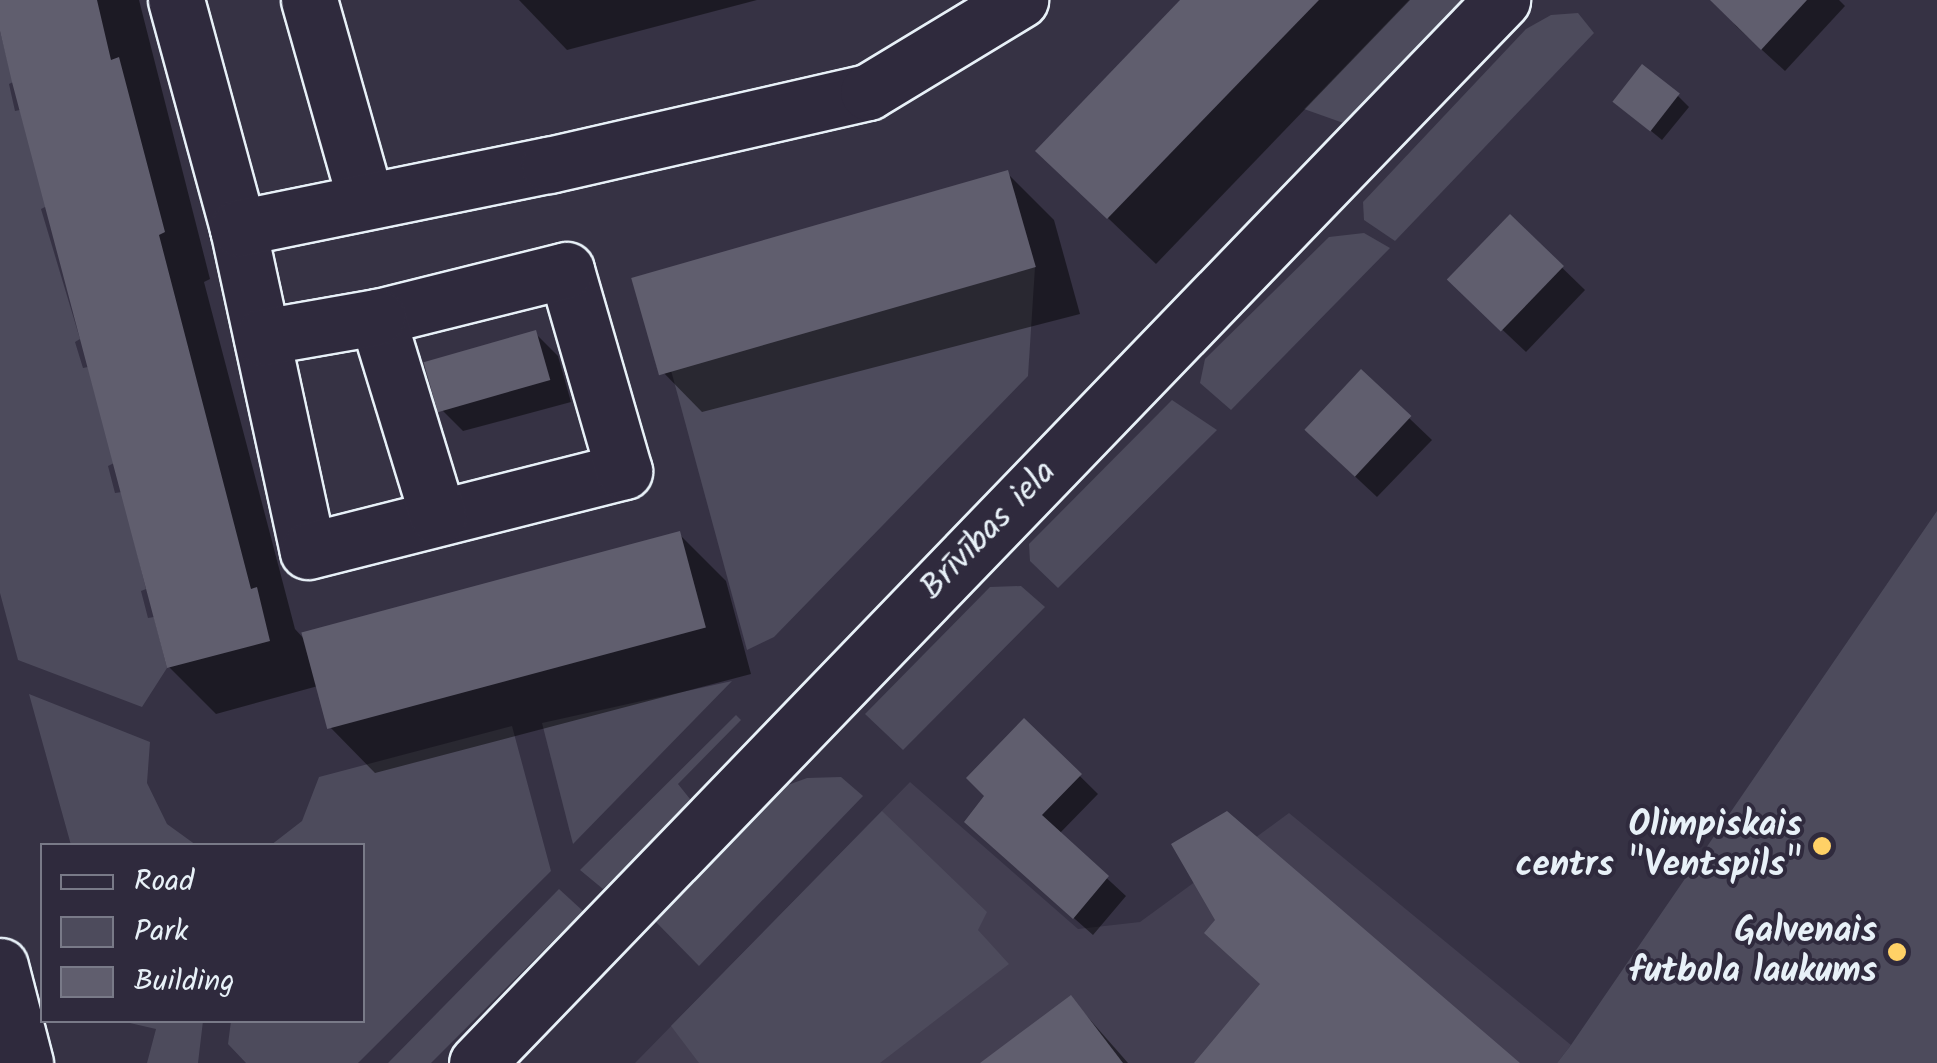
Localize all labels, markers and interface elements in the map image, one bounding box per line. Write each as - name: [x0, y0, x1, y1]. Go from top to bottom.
- street label: Brīvības iela: [912, 452, 1066, 610]
- place label: Olimpiskais centrs "Ventspils": [1515, 805, 1802, 887]
- marker: Olimpiskais centrs "Ventspils": [1811, 835, 1833, 857]
- legend: [40, 843, 365, 1023]
- text: Road: [134, 858, 194, 906]
- text: Park: [134, 908, 188, 956]
- place label: Galvenais futbola laukums: [1629, 911, 1877, 993]
- marker: Galvenais futbola laukums: [1886, 941, 1908, 963]
- text: Building: [134, 958, 234, 1006]

